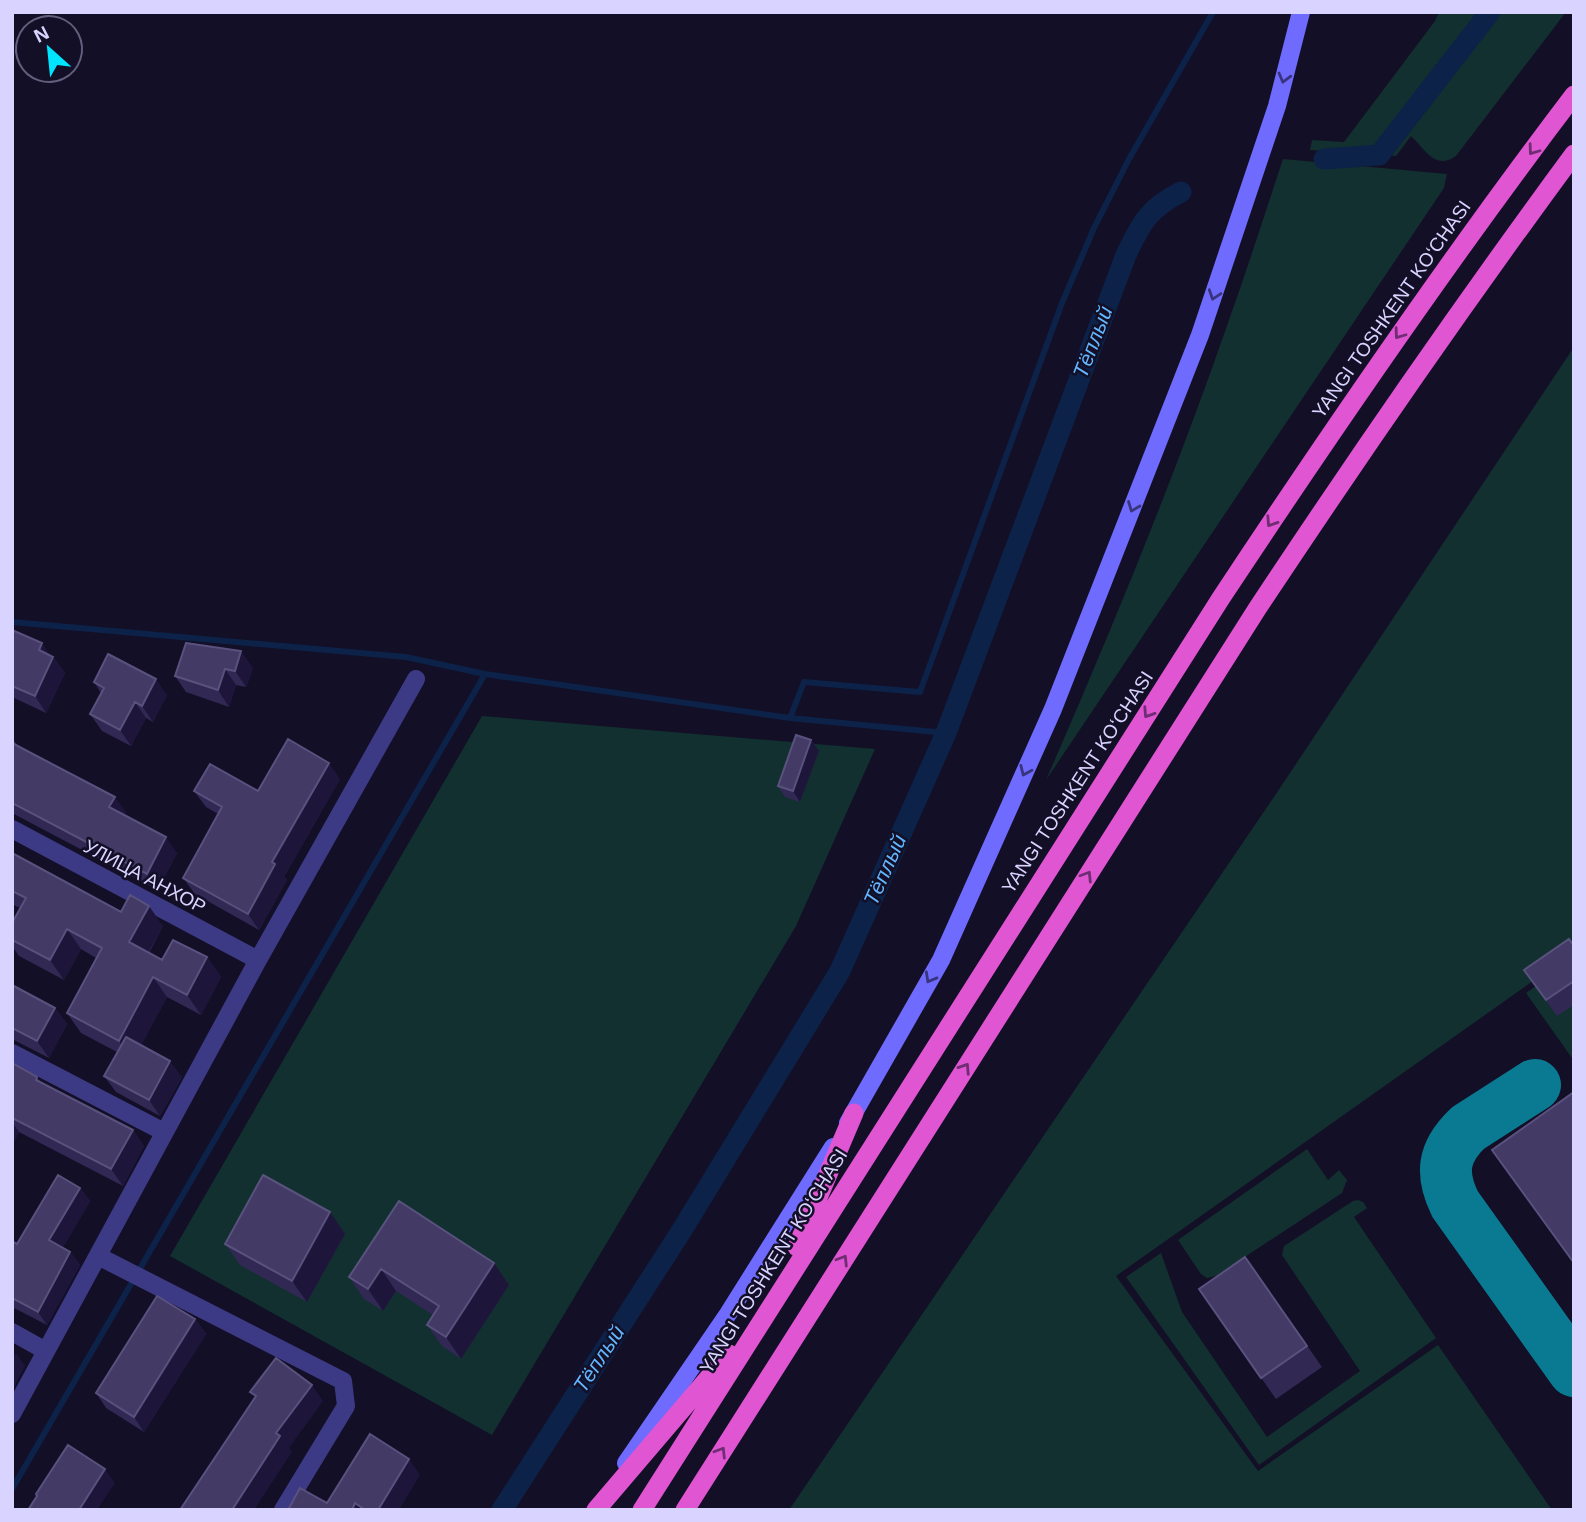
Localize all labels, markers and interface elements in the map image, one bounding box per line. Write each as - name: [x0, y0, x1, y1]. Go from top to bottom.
- north arrow: [14, 14, 84, 84]
- text: N: [31, 22, 52, 47]
- one-way arrow: [1278, 72, 1292, 84]
- one-way arrow: [1529, 142, 1542, 155]
- street label: YANGI TOSHKENT KO‘CHASI: [1308, 197, 1475, 422]
- one-way arrow: [1208, 288, 1222, 300]
- water label: Тёплый: [1068, 302, 1117, 381]
- one-way arrow: [1395, 326, 1407, 339]
- one-way arrow: [1128, 501, 1142, 513]
- one-way arrow: [1267, 514, 1280, 527]
- street label: YANGI TOSHKENT KO‘CHASI: [998, 667, 1157, 897]
- one-way arrow: [1143, 705, 1156, 718]
- one-way arrow: [1019, 764, 1033, 776]
- water label: Тёплый: [859, 831, 910, 909]
- street label: УЛИЦА АНХОР: [80, 835, 210, 918]
- one-way arrow: [1079, 871, 1092, 884]
- one-way arrow: [925, 971, 938, 983]
- one-way arrow: [956, 1063, 969, 1076]
- street label: YANGI TOSHKENT KO‘CHASI: [696, 1145, 851, 1377]
- one-way arrow: [834, 1255, 847, 1268]
- water label: Тёплый: [568, 1321, 629, 1396]
- one-way arrow: [713, 1447, 726, 1460]

